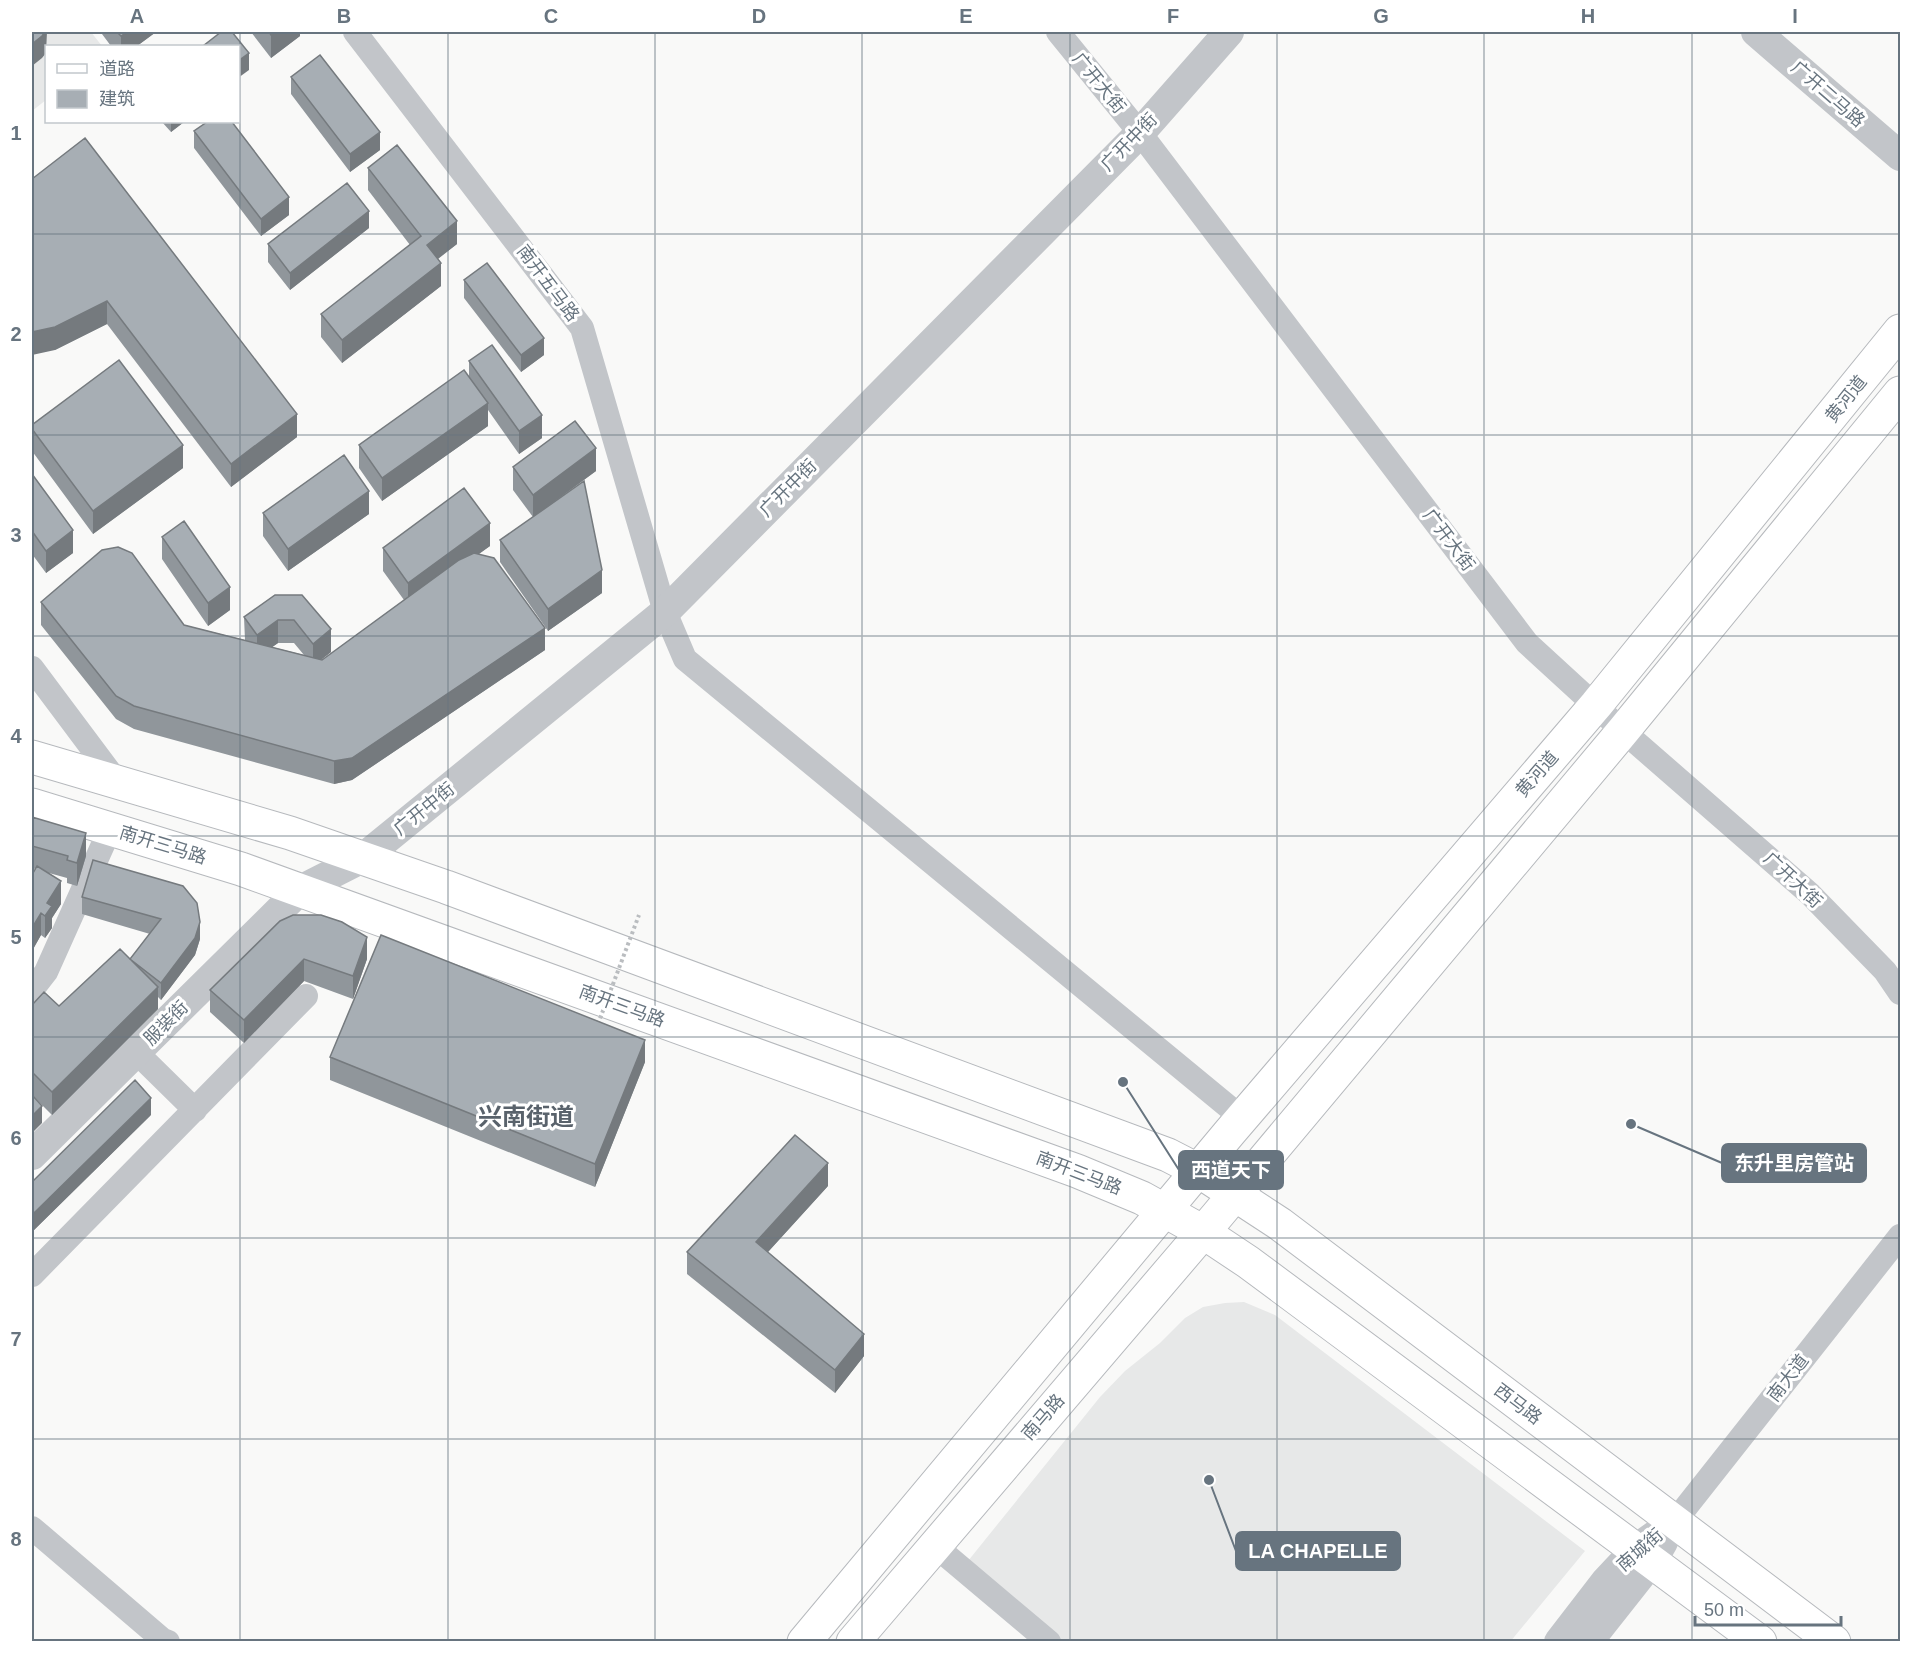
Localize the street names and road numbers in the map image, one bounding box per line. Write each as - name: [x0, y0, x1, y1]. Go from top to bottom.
- street label: 广开大街: [1069, 49, 1129, 117]
- street label: 广开二马路: [1787, 57, 1869, 131]
- street label: 广开中街: [1097, 109, 1161, 175]
- street label: 南开五马路: [513, 241, 583, 325]
- street label: 黄河道: [1821, 372, 1871, 426]
- street label: 广开中街: [755, 455, 821, 521]
- street label: 广开大街: [1419, 505, 1479, 575]
- street label: 黄河道: [1512, 747, 1562, 801]
- street label: 广开中街: [390, 779, 458, 839]
- street label: 南开三马路: [117, 822, 209, 868]
- street label: 广开大街: [1760, 848, 1826, 912]
- street label: 南开三马路: [576, 981, 668, 1031]
- street label: 服装街: [140, 997, 192, 1049]
- street label: 南开三马路: [1033, 1148, 1125, 1198]
- street label: 南大道: [1763, 1351, 1813, 1405]
- street label: 西马路: [1490, 1380, 1546, 1428]
- street label: 南马路: [1018, 1390, 1068, 1444]
- street label: 南城街: [1613, 1525, 1667, 1575]

